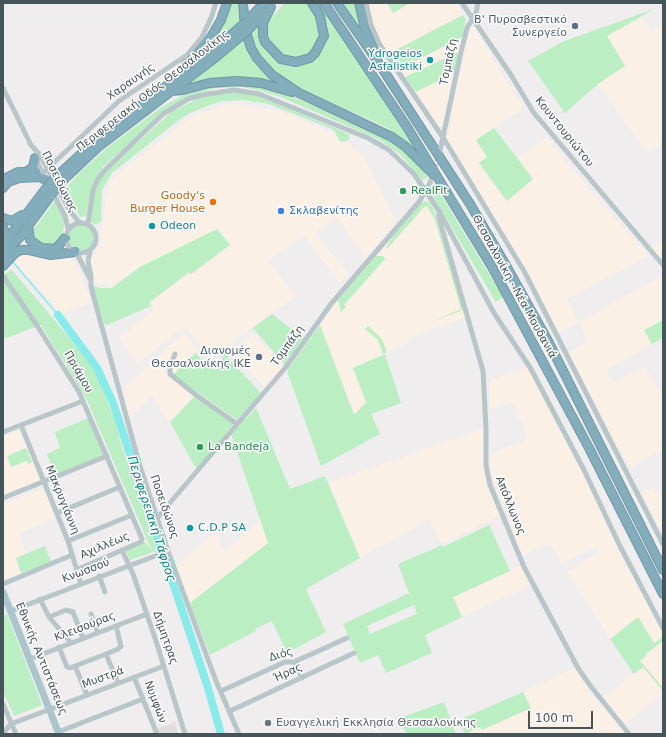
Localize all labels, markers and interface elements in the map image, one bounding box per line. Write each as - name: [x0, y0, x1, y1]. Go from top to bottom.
- place label: Β' Πυροσβεστικό Συνεργείο: [474, 13, 567, 39]
- marker: Β' Πυροσβεστικό Συνεργείο: [570, 21, 580, 31]
- street label: Περιφερειακή Οδός Θεσσαλονίκης: [74, 27, 232, 155]
- street label: Τομπάζη: [438, 38, 460, 86]
- place label: Ydrogeios Asfalistiki: [368, 47, 422, 73]
- marker: Ydrogeios Asfalistiki: [425, 55, 435, 65]
- street label: Χαραυγής: [105, 61, 157, 103]
- street label: Κουντουριώτου: [532, 95, 596, 169]
- street label: Ποσειδώνος: [38, 149, 80, 215]
- place label: RealFit: [411, 184, 448, 198]
- marker: RealFit: [398, 186, 408, 196]
- place label: Goody's Burger House: [130, 189, 205, 215]
- marker: Goody's Burger House: [208, 197, 218, 207]
- place label: Σκλαβενίτης: [289, 204, 359, 218]
- marker: Σκλαβενίτης: [276, 206, 286, 216]
- street label: Θεσσαλονίκη - Νέα Μουδανιά: [469, 213, 559, 361]
- place label: Odeon: [160, 219, 196, 233]
- marker: Odeon: [147, 221, 157, 231]
- street label: Τομπάζη: [269, 323, 307, 369]
- place label: Διανομές Θεσσαλονίκης ΙΚΕ: [151, 344, 251, 370]
- street label: Πριάμου: [61, 349, 95, 395]
- marker: Διανομές Θεσσαλονίκης ΙΚΕ: [254, 352, 264, 362]
- place label: La Bandeja: [208, 440, 269, 454]
- marker: La Bandeja: [195, 442, 205, 452]
- water label: Περιφερειακή Τάφρος: [124, 454, 178, 584]
- street label: Μακρυγιάννη: [42, 464, 82, 536]
- street label: Ποσειδώνος: [147, 473, 181, 541]
- street label: Απόλλωνος: [492, 475, 528, 537]
- place label: C.D.P SA: [198, 521, 246, 535]
- marker: C.D.P SA: [185, 523, 195, 533]
- street label: Αχιλλέως: [78, 530, 132, 562]
- street label: Κνωσσού: [60, 556, 112, 586]
- street label: Εθνικής Αντιστάσεως: [12, 601, 70, 717]
- street label: Κλεισούρας: [53, 609, 117, 645]
- street label: Δήμητρας: [150, 609, 180, 667]
- street label: Διός: [267, 645, 295, 665]
- street label: Ήρας: [271, 661, 305, 685]
- street label: Μυστρά: [80, 664, 126, 692]
- street label: Νυμφών: [141, 679, 169, 725]
- scale bar: [530, 703, 595, 729]
- text: 100 m: [535, 711, 573, 725]
- place label: Ευαγγελική Εκκλησία Θεσσαλονίκης: [276, 716, 476, 730]
- marker: Ευαγγελική Εκκλησία Θεσσαλονίκης: [263, 718, 273, 728]

